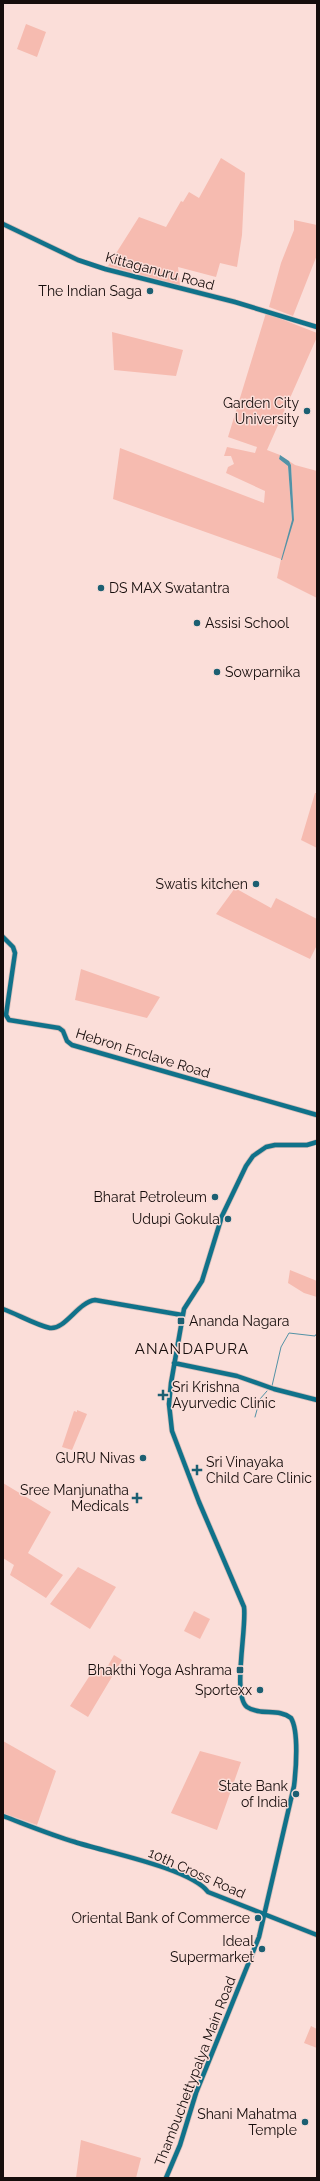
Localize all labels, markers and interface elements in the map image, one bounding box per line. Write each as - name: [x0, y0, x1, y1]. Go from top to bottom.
- street label: Kittaganuru Road: [104, 249, 216, 293]
- place label: The Indian Saga: [38, 283, 142, 299]
- marker: The Indian Saga: [145, 286, 155, 296]
- place label: Garden City University: [223, 395, 299, 427]
- marker: Garden City University: [302, 406, 312, 416]
- place label: DS MAX Swatantra: [109, 580, 230, 596]
- marker: DS MAX Swatantra: [96, 583, 106, 593]
- place label: Assisi School: [205, 615, 289, 631]
- marker: Assisi School: [192, 618, 202, 628]
- place label: Sowparnika: [225, 664, 300, 680]
- marker: Sowparnika: [212, 667, 222, 677]
- place label: Swatis kitchen: [156, 876, 248, 892]
- marker: Swatis kitchen: [251, 879, 261, 889]
- street label: Hebron Enclave Road: [74, 1025, 212, 1081]
- place label: Bharat Petroleum: [94, 1189, 207, 1205]
- marker: Bharat Petroleum: [210, 1192, 220, 1202]
- place label: Udupi Gokula: [132, 1211, 220, 1227]
- marker: Udupi Gokula: [223, 1214, 233, 1224]
- place label: Ananda Nagara: [189, 1313, 290, 1329]
- marker: Ananda Nagara: [176, 1316, 186, 1326]
- district label: ANANDAPURA: [135, 1340, 249, 1358]
- place label: Sri Krishna Ayurvedic Clinic: [172, 1379, 276, 1411]
- marker: Sri Krishna Ayurvedic Clinic: [157, 1389, 169, 1401]
- place label: GURU Nivas: [56, 1450, 135, 1466]
- marker: GURU Nivas: [138, 1453, 148, 1463]
- place label: Sri Vinayaka Child Care Clinic: [206, 1454, 312, 1486]
- marker: Sri Vinayaka Child Care Clinic: [191, 1464, 203, 1476]
- place label: Sree Manjunatha Medicals: [20, 1482, 129, 1514]
- marker: Sree Manjunatha Medicals: [132, 1493, 142, 1503]
- place label: Bhakthi Yoga Ashrama: [88, 1662, 232, 1678]
- marker: Bhakthi Yoga Ashrama: [235, 1665, 245, 1675]
- place label: Sportexx: [195, 1682, 252, 1698]
- marker: Sportexx: [255, 1685, 265, 1695]
- place label: State Bank of India: [218, 1778, 289, 1810]
- marker: State Bank of India: [291, 1789, 301, 1799]
- street label: 10th Cross Road: [146, 1844, 248, 1902]
- place label: Oriental Bank of Commerce: [71, 1910, 250, 1926]
- marker: Oriental Bank of Commerce: [253, 1913, 263, 1923]
- place label: Ideal Supermarket: [170, 1933, 254, 1965]
- marker: Ideal Supermarket: [257, 1944, 267, 1954]
- street label: Thambuchettypalya Main Road: [151, 1974, 239, 2168]
- place label: Shani Mahatma Temple: [197, 2106, 297, 2138]
- marker: Shani Mahatma Temple: [300, 2117, 310, 2127]

